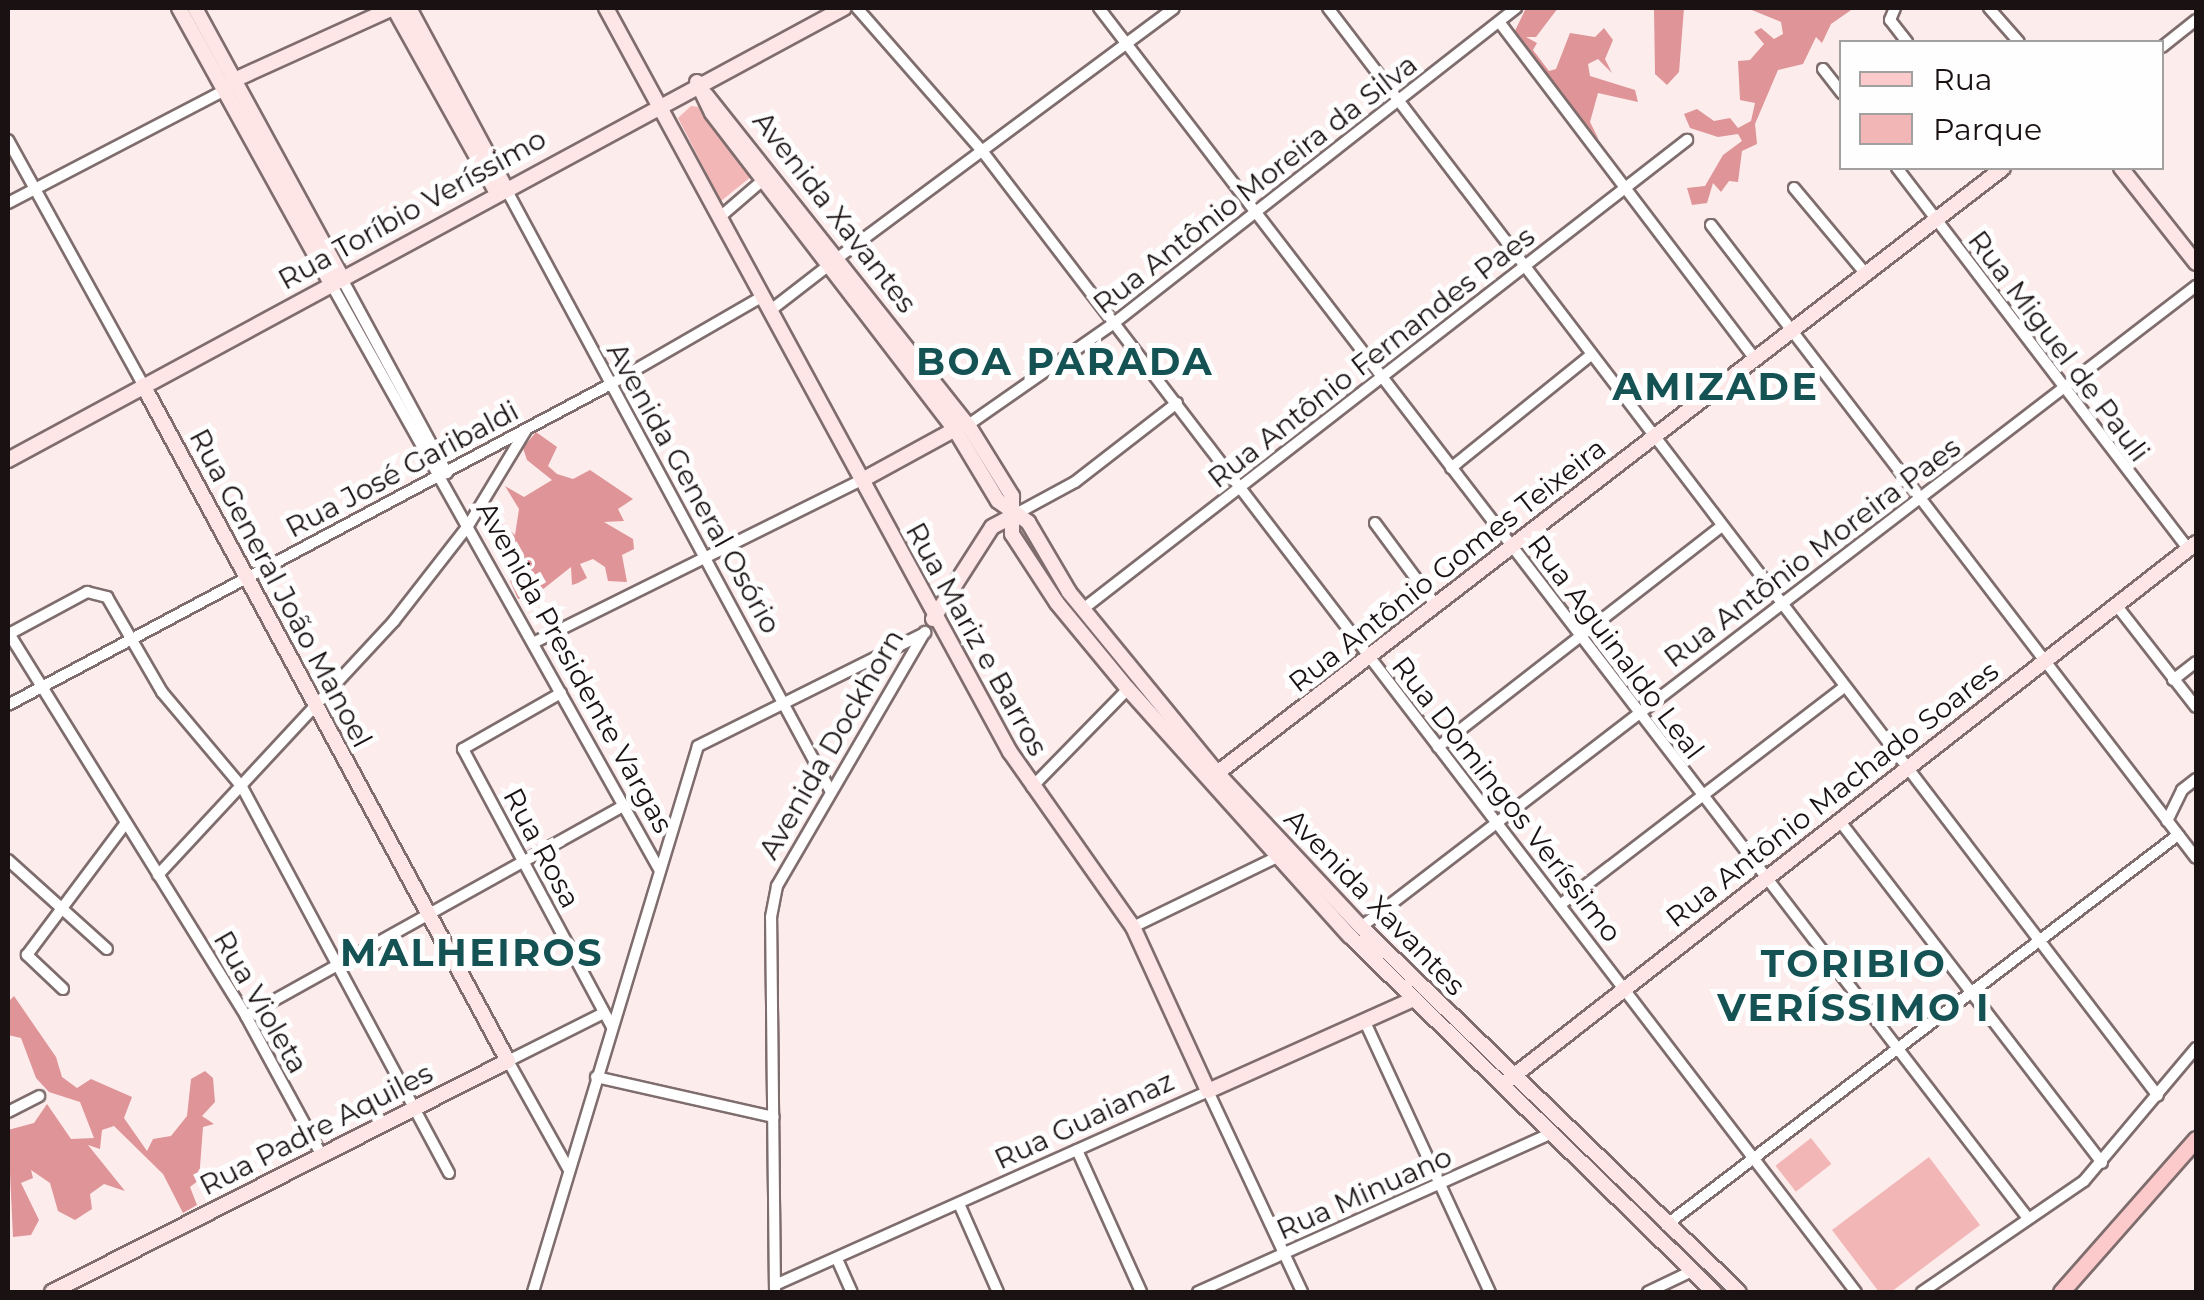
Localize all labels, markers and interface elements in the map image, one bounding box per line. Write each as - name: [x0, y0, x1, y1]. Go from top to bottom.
- legend: [1839, 40, 2164, 170]
- street label: Rua Antônio Moreira da Silva: [1086, 47, 1424, 321]
- text: Rua: [1933, 61, 1993, 98]
- street label: Avenida Xavantes: [746, 105, 924, 319]
- text: Parque: [1933, 111, 2042, 148]
- street label: Rua Toríbio Veríssimo: [272, 121, 552, 297]
- street label: Rua Antônio Fernandes Paes: [1201, 219, 1541, 495]
- street label: Rua Miguel de Pauli: [1961, 224, 2157, 468]
- street label: Avenida General Osório: [600, 337, 788, 639]
- district label: BOA PARADA: [916, 339, 1214, 385]
- district label: AMIZADE: [1613, 364, 1819, 410]
- street label: Rua José Garibaldi: [280, 393, 524, 545]
- street label: Rua General João Manoel: [183, 423, 379, 753]
- street label: Rua Antônio Moreira Paes: [1657, 430, 1967, 674]
- street label: Rua Antônio Gomes Teixeira: [1282, 431, 1612, 699]
- street label: Avenida Presidente Vargas: [470, 496, 680, 838]
- street label: Rua Mariz e Barros: [899, 517, 1055, 761]
- street label: Rua Aguinaldo Leal: [1521, 528, 1711, 766]
- street label: Avenida Dockhorn: [752, 623, 910, 865]
- street label: Rua Domingos Veríssimo: [1385, 650, 1629, 948]
- street label: Rua Antônio Machado Soares: [1659, 654, 2005, 934]
- street label: Rua Rosa: [496, 782, 588, 914]
- street label: Avenida Xavantes: [1277, 802, 1473, 1002]
- street label: Rua Violeta: [207, 925, 315, 1079]
- district label: MALHEIROS: [340, 930, 604, 976]
- district label: TORIBIO VERÍSSIMO I: [1717, 941, 1991, 1030]
- street label: Rua Padre Aquiles: [194, 1056, 438, 1202]
- street label: Rua Guaianaz: [989, 1064, 1179, 1176]
- street label: Rua Minuano: [1271, 1139, 1457, 1247]

